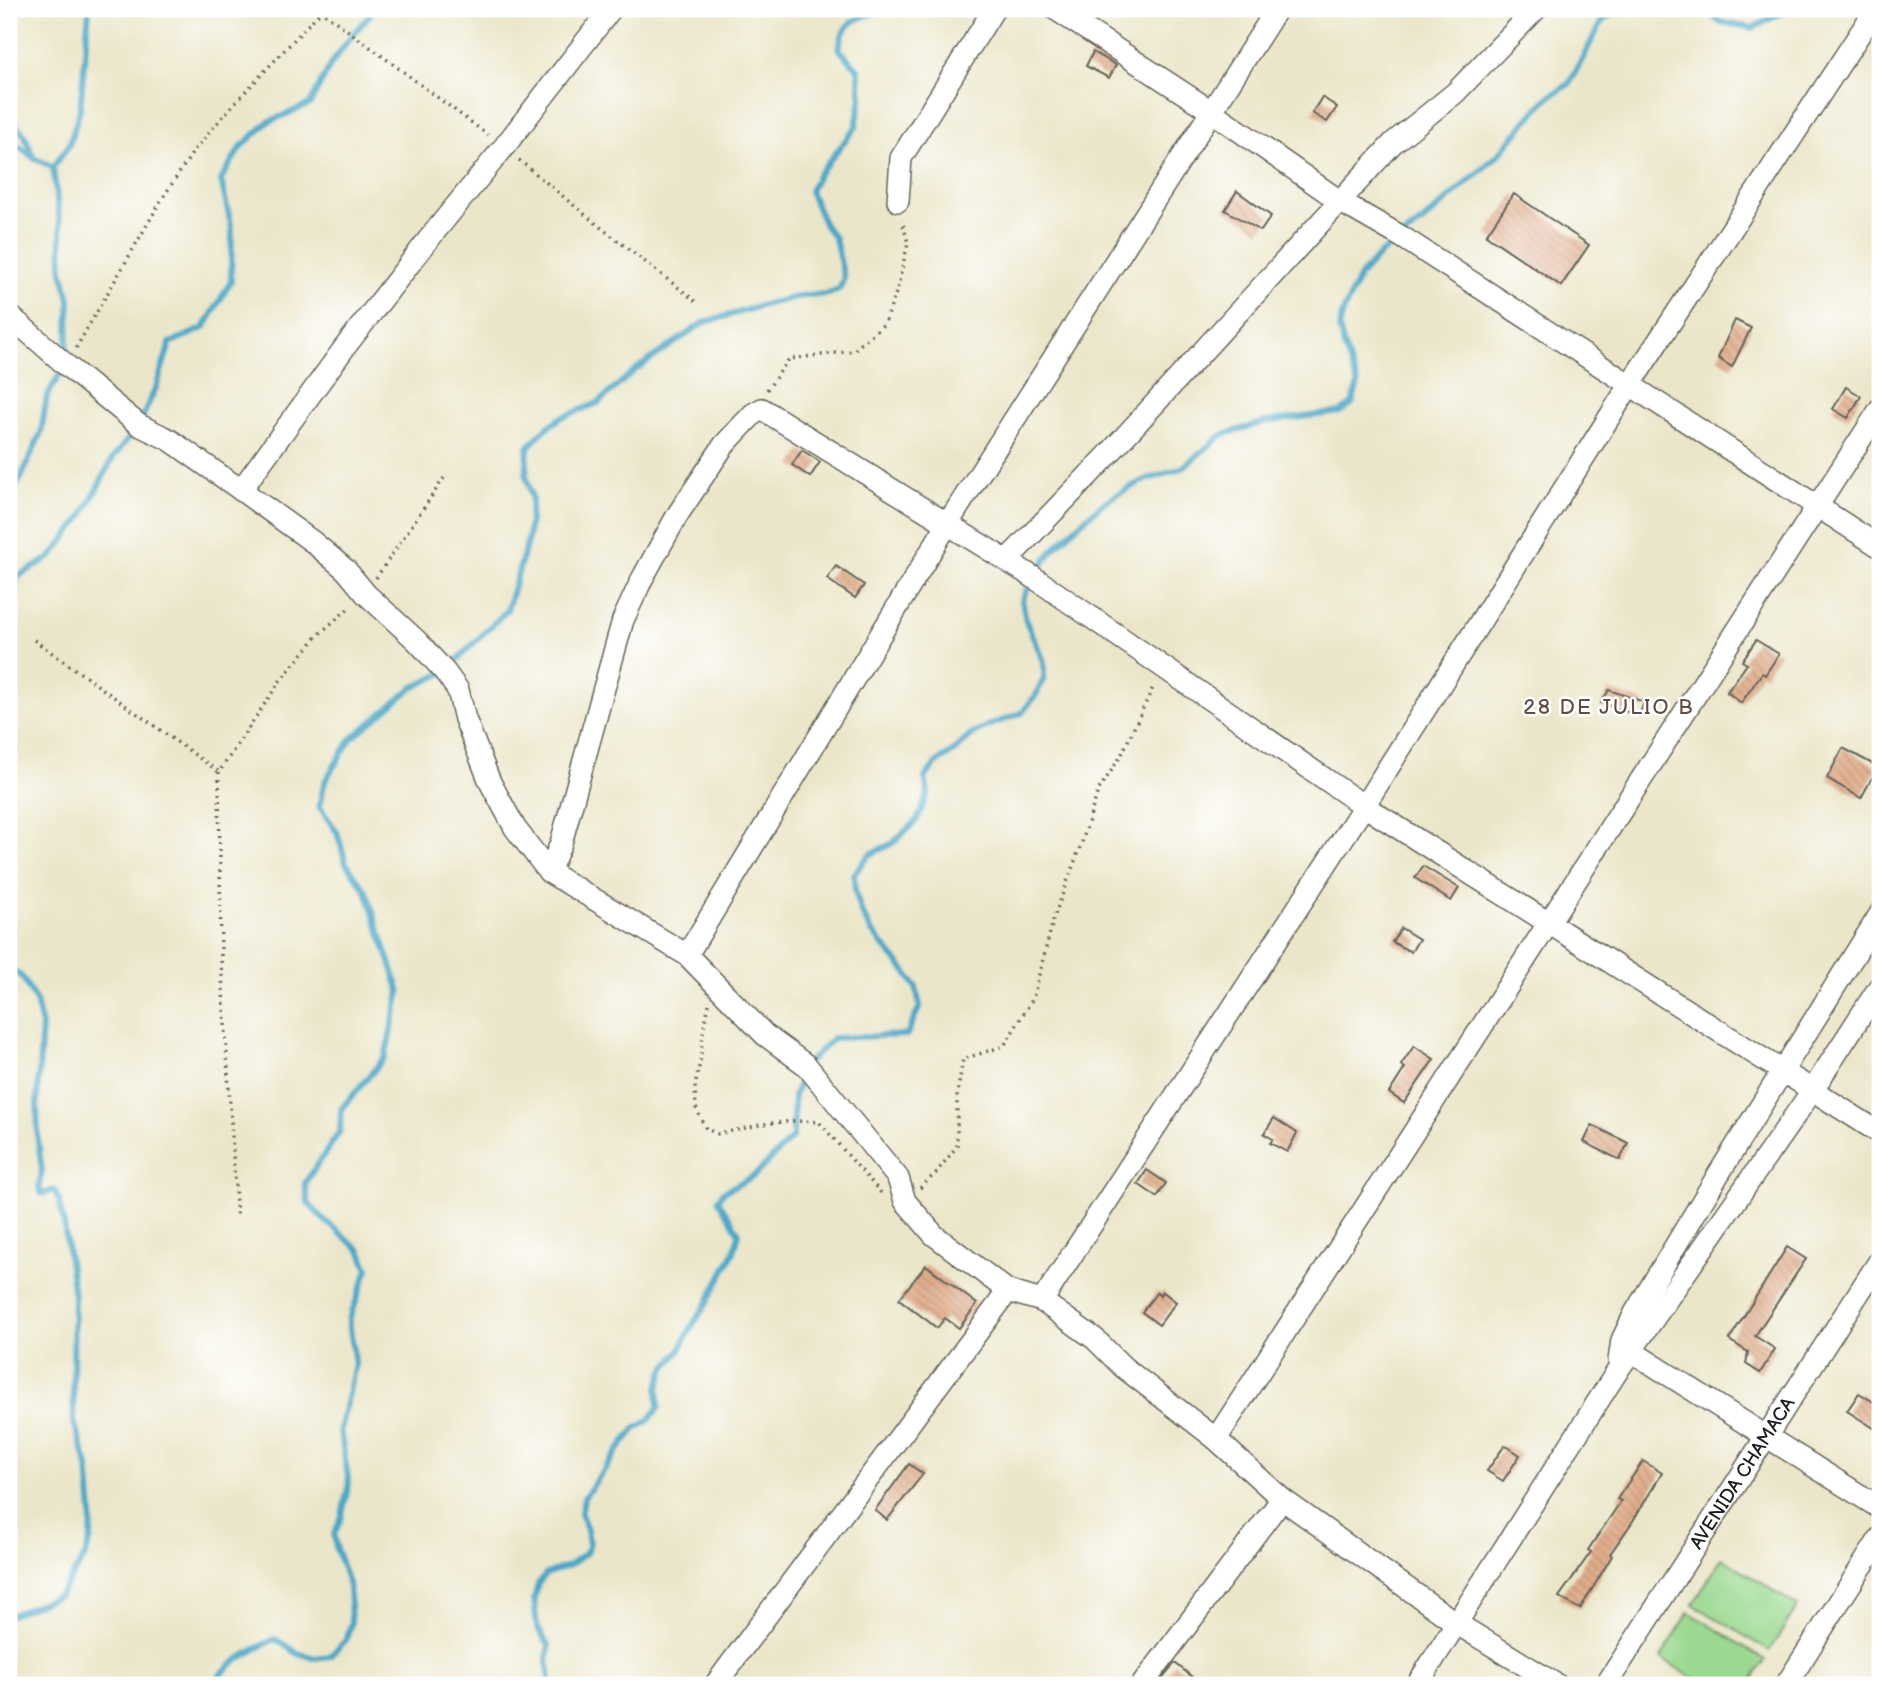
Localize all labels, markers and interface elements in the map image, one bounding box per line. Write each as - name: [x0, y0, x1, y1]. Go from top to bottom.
- district label: 28 DE JULIO B: [1523, 695, 1695, 720]
- street label: AVENIDA CHAMACA: [1685, 1393, 1800, 1553]

